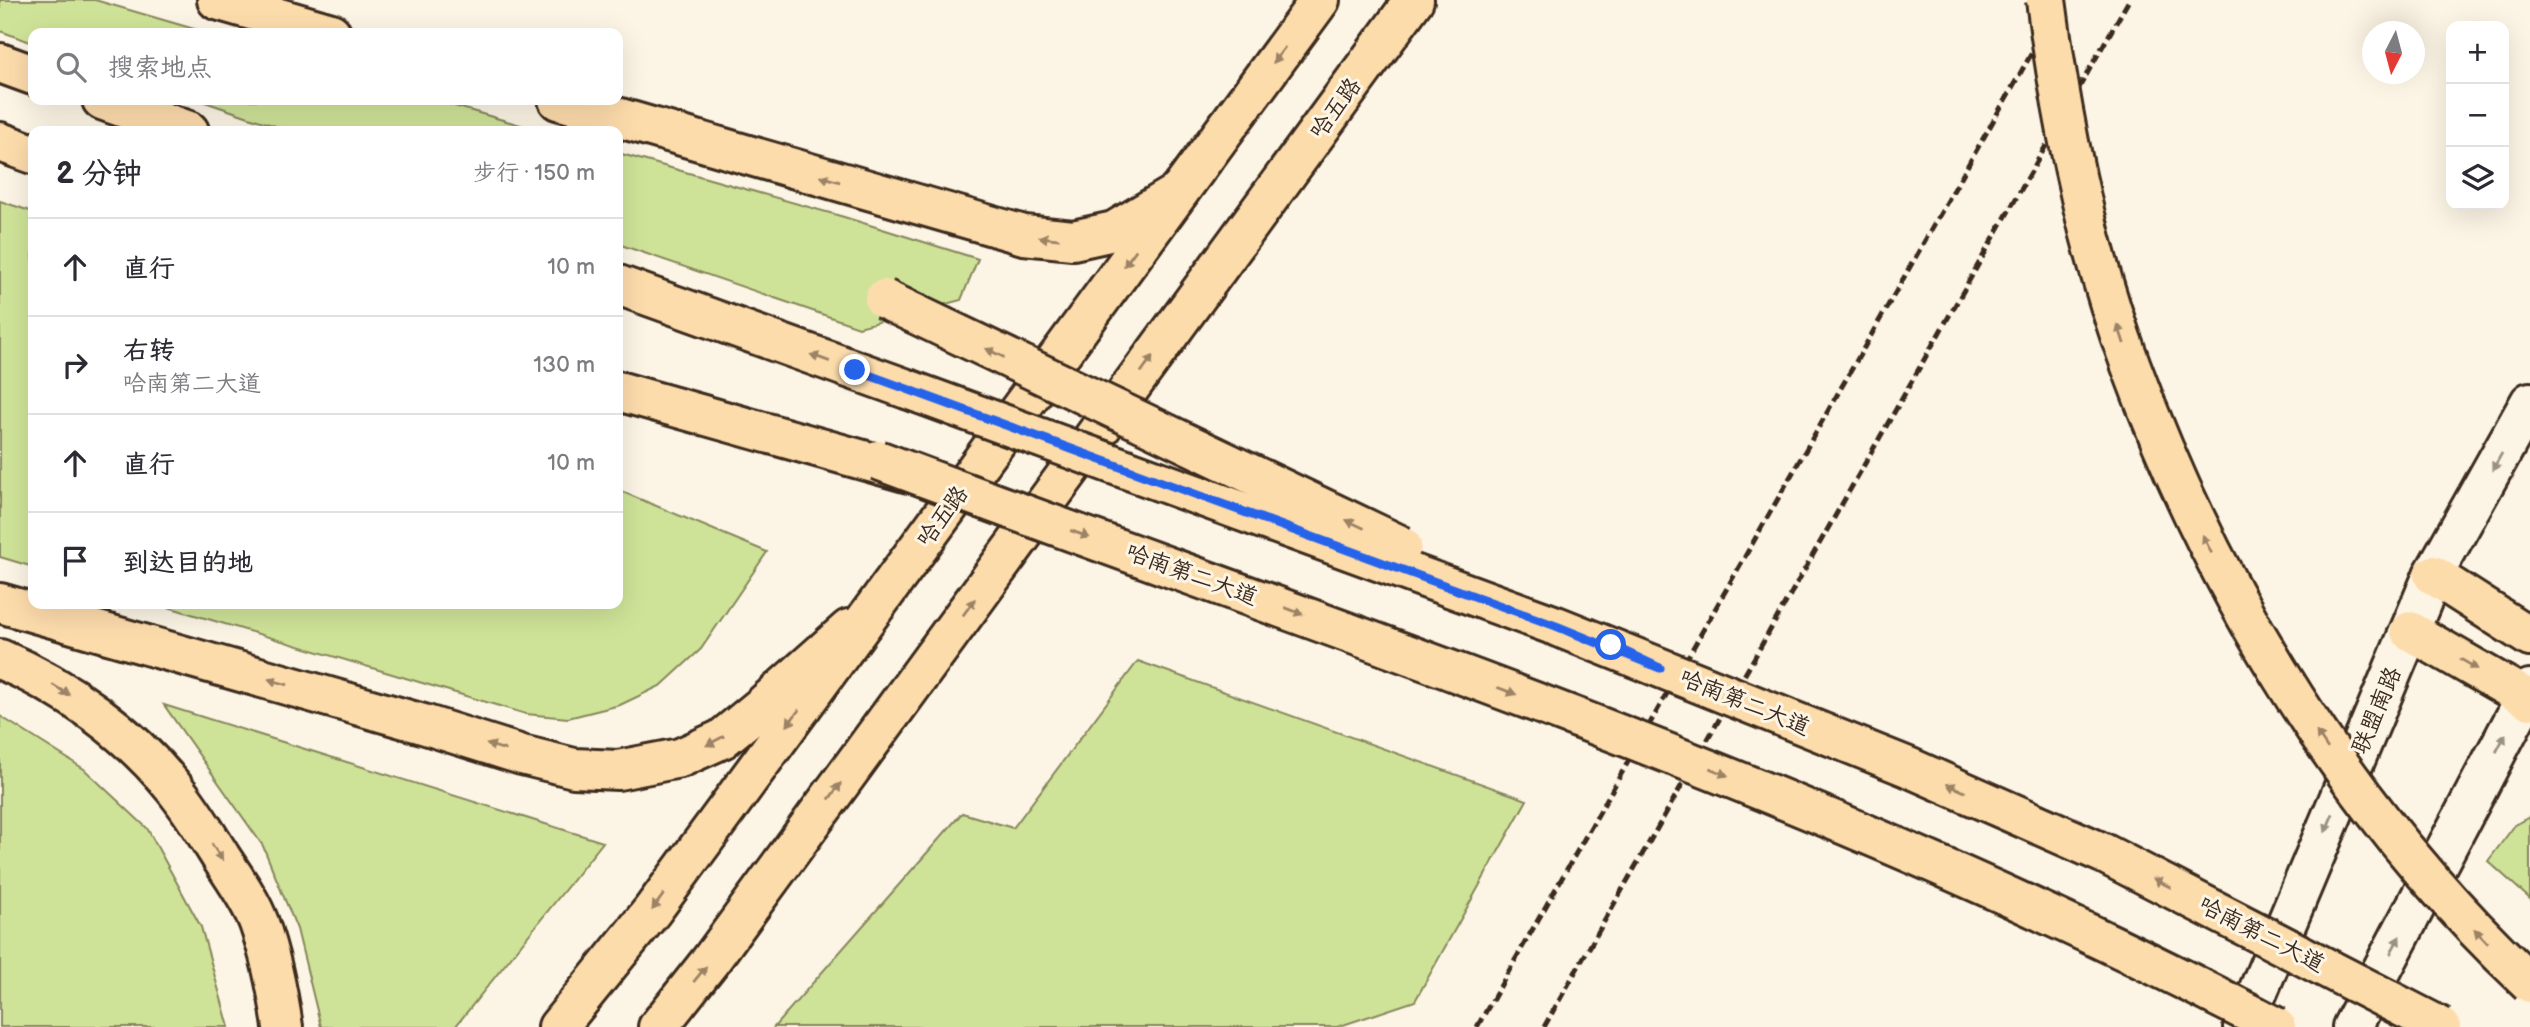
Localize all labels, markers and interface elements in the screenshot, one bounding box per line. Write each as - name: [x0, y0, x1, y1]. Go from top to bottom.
- north arrow: [2362, 21, 2425, 84]
- map controls: [2446, 21, 2509, 210]
- button: +: [2446, 21, 2509, 84]
- search box: [28, 28, 623, 105]
- one-way arrow: [1273, 46, 1287, 64]
- icon: search: [52, 48, 90, 86]
- text: 搜索地点: [108, 53, 212, 84]
- street label: 哈五路: [1304, 72, 1367, 145]
- button: −: [2446, 84, 2509, 147]
- button: layers: [2446, 147, 2509, 210]
- text: 2 分钟: [56, 156, 142, 192]
- text: 步行 · 150 m: [473, 159, 595, 187]
- one-way arrow: [818, 173, 840, 184]
- one-way arrow: [1038, 232, 1060, 243]
- icon: ahead: [56, 248, 94, 286]
- one-way arrow: [1124, 249, 1138, 267]
- text: 10 m: [547, 253, 595, 281]
- text: 直行: [123, 254, 175, 285]
- one-way arrow: [2115, 323, 2125, 344]
- text: 右转: [123, 336, 175, 367]
- icon: right: [56, 346, 94, 384]
- one-way arrow: [985, 347, 1005, 358]
- text: 130 m: [533, 351, 595, 379]
- one-way arrow: [809, 352, 830, 363]
- route end: [839, 354, 870, 385]
- one-way arrow: [1140, 355, 1154, 373]
- text: 哈南第二大道: [123, 370, 261, 398]
- icon: ahead: [56, 444, 94, 482]
- text: 10 m: [547, 449, 595, 477]
- text: 直行: [123, 450, 175, 481]
- one-way arrow: [2491, 452, 2503, 471]
- street label: 哈五路: [911, 480, 974, 553]
- one-way arrow: [1345, 518, 1365, 530]
- one-way arrow: [1069, 528, 1090, 539]
- one-way arrow: [2202, 534, 2213, 554]
- street label: 哈南第二大道: [1122, 538, 1261, 612]
- icon: arrive: [56, 542, 94, 580]
- text: 到达目的地: [123, 548, 253, 579]
- one-way arrow: [962, 598, 976, 616]
- one-way arrow: [1283, 606, 1304, 617]
- route start: [1595, 629, 1626, 660]
- one-way arrow: [2459, 658, 2478, 670]
- street label: 联盟南路: [2346, 663, 2408, 758]
- street label: 哈南第二大道: [1675, 664, 1814, 742]
- one-way arrow: [267, 677, 288, 687]
- one-way arrow: [51, 683, 70, 696]
- one-way arrow: [1496, 686, 1517, 697]
- one-way arrow: [786, 709, 800, 727]
- one-way arrow: [2316, 730, 2329, 750]
- one-way arrow: [2495, 734, 2507, 753]
- one-way arrow: [705, 735, 725, 747]
- one-way arrow: [485, 741, 506, 751]
- one-way arrow: [1709, 767, 1730, 778]
- one-way arrow: [828, 781, 842, 800]
- one-way arrow: [1946, 782, 1966, 794]
- one-way arrow: [2323, 813, 2334, 834]
- one-way arrow: [211, 842, 224, 861]
- one-way arrow: [2152, 878, 2172, 890]
- street label: 哈南第二大道: [2194, 891, 2329, 979]
- one-way arrow: [652, 893, 666, 911]
- one-way arrow: [2473, 927, 2489, 945]
- one-way arrow: [2390, 935, 2401, 955]
- one-way arrow: [692, 965, 707, 982]

